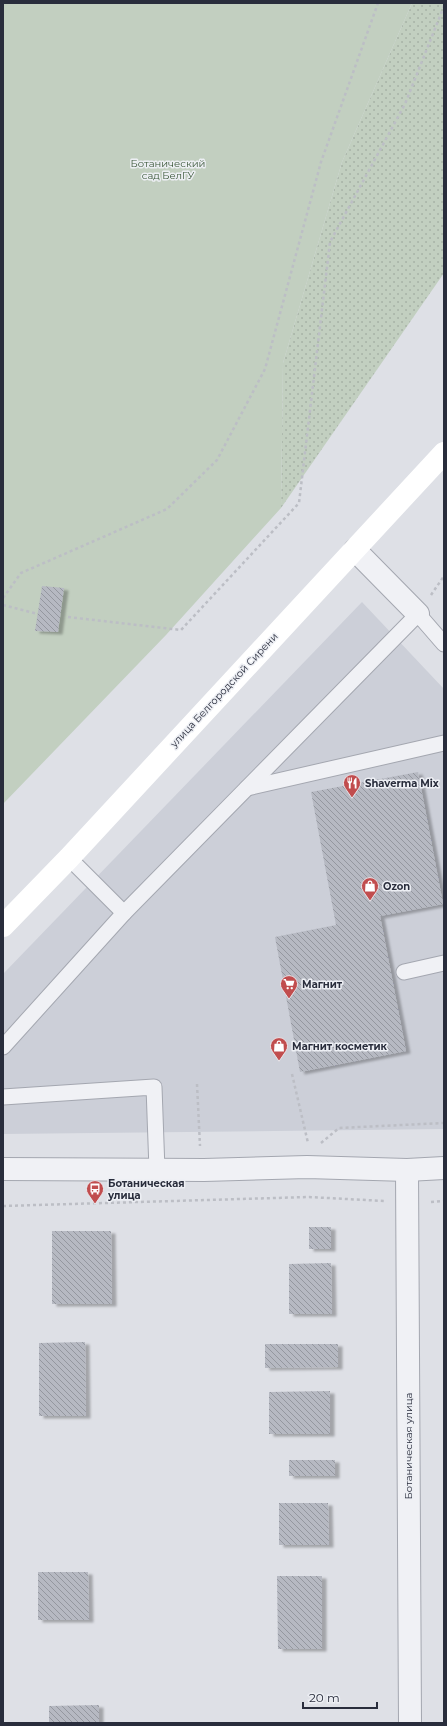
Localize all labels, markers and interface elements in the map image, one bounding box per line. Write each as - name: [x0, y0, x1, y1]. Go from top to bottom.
- park label: Ботанический сад БелГУ: [131, 157, 205, 182]
- street label: улица Белгородской Сирени: [167, 630, 281, 751]
- restaurant icon: Shaverma Mix: [342, 773, 362, 798]
- place label: Shaverma Mix: [365, 777, 439, 790]
- shop icon: Ozon: [360, 876, 380, 901]
- place label: Ozon: [383, 880, 410, 893]
- supermarket icon: Магнит: [279, 974, 299, 999]
- place label: Магнит: [302, 978, 343, 991]
- shop icon: Магнит косметик: [269, 1036, 289, 1061]
- place label: Магнит косметик: [292, 1040, 388, 1053]
- place label: Ботаническая улица: [107, 1177, 184, 1202]
- bus stop icon: Ботаническая улица: [85, 1179, 105, 1204]
- street label: Ботаническая улица: [402, 1393, 415, 1499]
- scale bar: [303, 1684, 377, 1710]
- text: 20 m: [309, 1690, 340, 1705]

